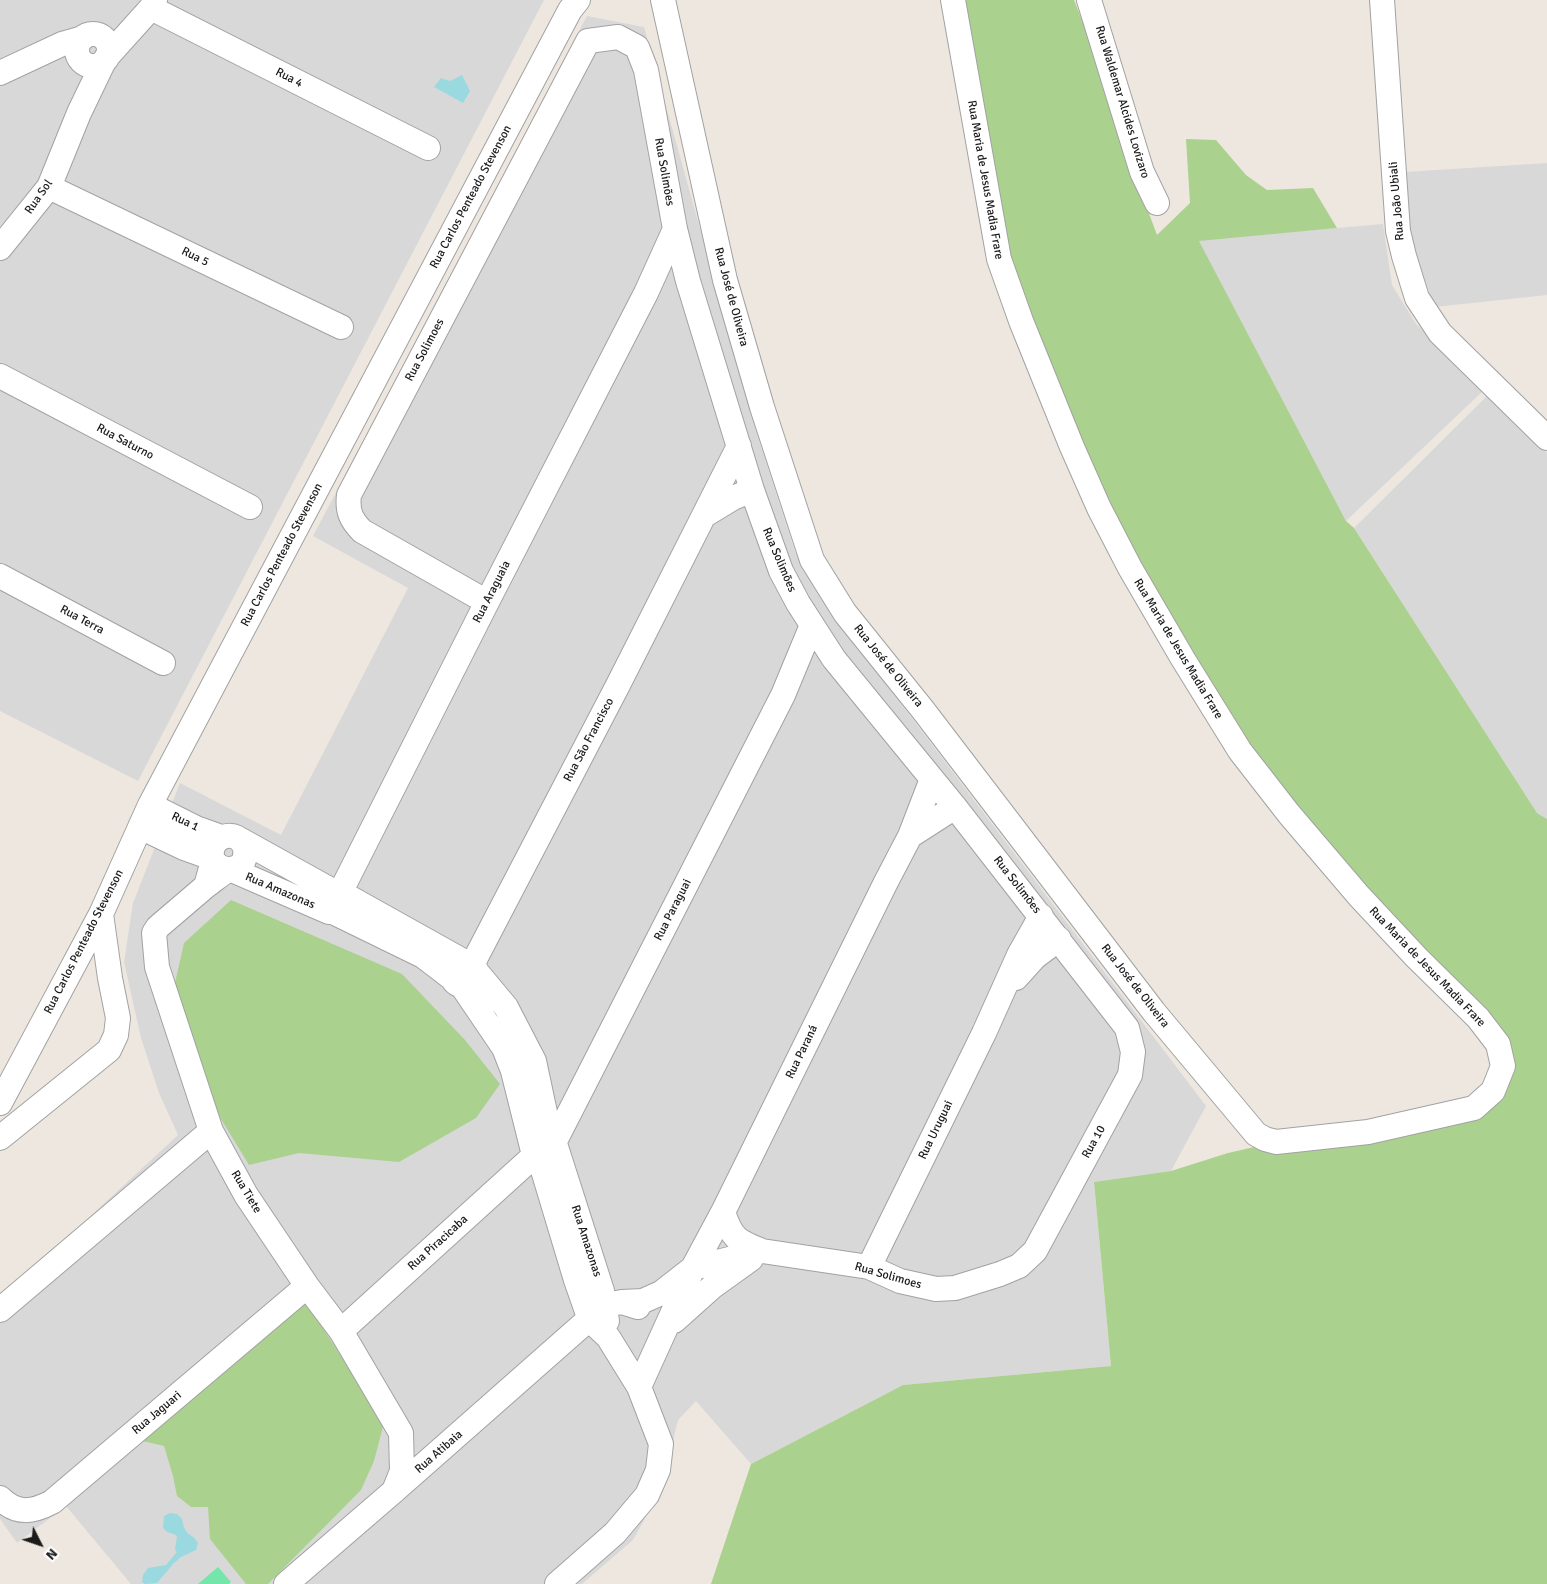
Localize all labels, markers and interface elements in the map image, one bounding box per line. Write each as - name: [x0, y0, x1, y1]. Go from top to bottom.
- street label: Rua Waldemar Alcides Lovizaro: [1092, 24, 1152, 180]
- street label: Rua 4: [273, 65, 305, 91]
- street label: Rua Maria de Jesus Madia Frare: [964, 99, 1006, 261]
- street label: Rua Carlos Penteado Stevenson: [427, 123, 515, 271]
- street label: Rua Solimões: [651, 137, 677, 207]
- street label: Rua João Ubiali: [1386, 161, 1408, 241]
- street label: Rua Sol: [22, 177, 56, 217]
- street label: Rua 5: [179, 244, 211, 270]
- street label: Rua José de Oliveira: [711, 246, 751, 348]
- street label: Rua Solimoes: [402, 316, 448, 384]
- street label: Rua Saturno: [94, 421, 156, 463]
- street label: Rua Carlos Penteado Stevenson: [238, 481, 326, 629]
- street label: Rua Solimões: [759, 525, 799, 595]
- street label: Rua Araguaia: [470, 558, 514, 626]
- street label: Rua Maria de Jesus Madia Frare: [1130, 576, 1226, 722]
- street label: Rua Terra: [57, 602, 107, 638]
- street label: Rua José de Oliveira: [850, 622, 926, 710]
- street label: Rua São Francisco: [561, 696, 617, 784]
- street label: Rua 1: [169, 809, 201, 835]
- street label: Rua Solimões: [990, 853, 1044, 917]
- street label: Rua Carlos Penteado Stevenson: [41, 867, 127, 1017]
- street label: Rua Amazonas: [243, 870, 317, 912]
- street label: Rua Paraguai: [651, 877, 695, 943]
- street label: Rua Maria de Jesus Madia Frare: [1366, 904, 1488, 1030]
- street label: Rua José de Oliveira: [1098, 941, 1172, 1031]
- street label: Rua Paraná: [783, 1023, 821, 1081]
- street label: Rua Uruguai: [916, 1098, 956, 1162]
- street label: Rua 10: [1079, 1123, 1109, 1161]
- street label: Rua Tiete: [228, 1168, 264, 1216]
- street label: Rua Amazonas: [568, 1203, 604, 1279]
- street label: Rua Piracicaba: [405, 1212, 471, 1274]
- street label: Rua Solimoes: [853, 1260, 923, 1292]
- street label: Rua Jaguari: [129, 1388, 185, 1438]
- street label: Rua Atibaia: [412, 1427, 466, 1477]
- north arrow: [15, 1519, 65, 1569]
- text: N: [42, 1545, 61, 1563]

